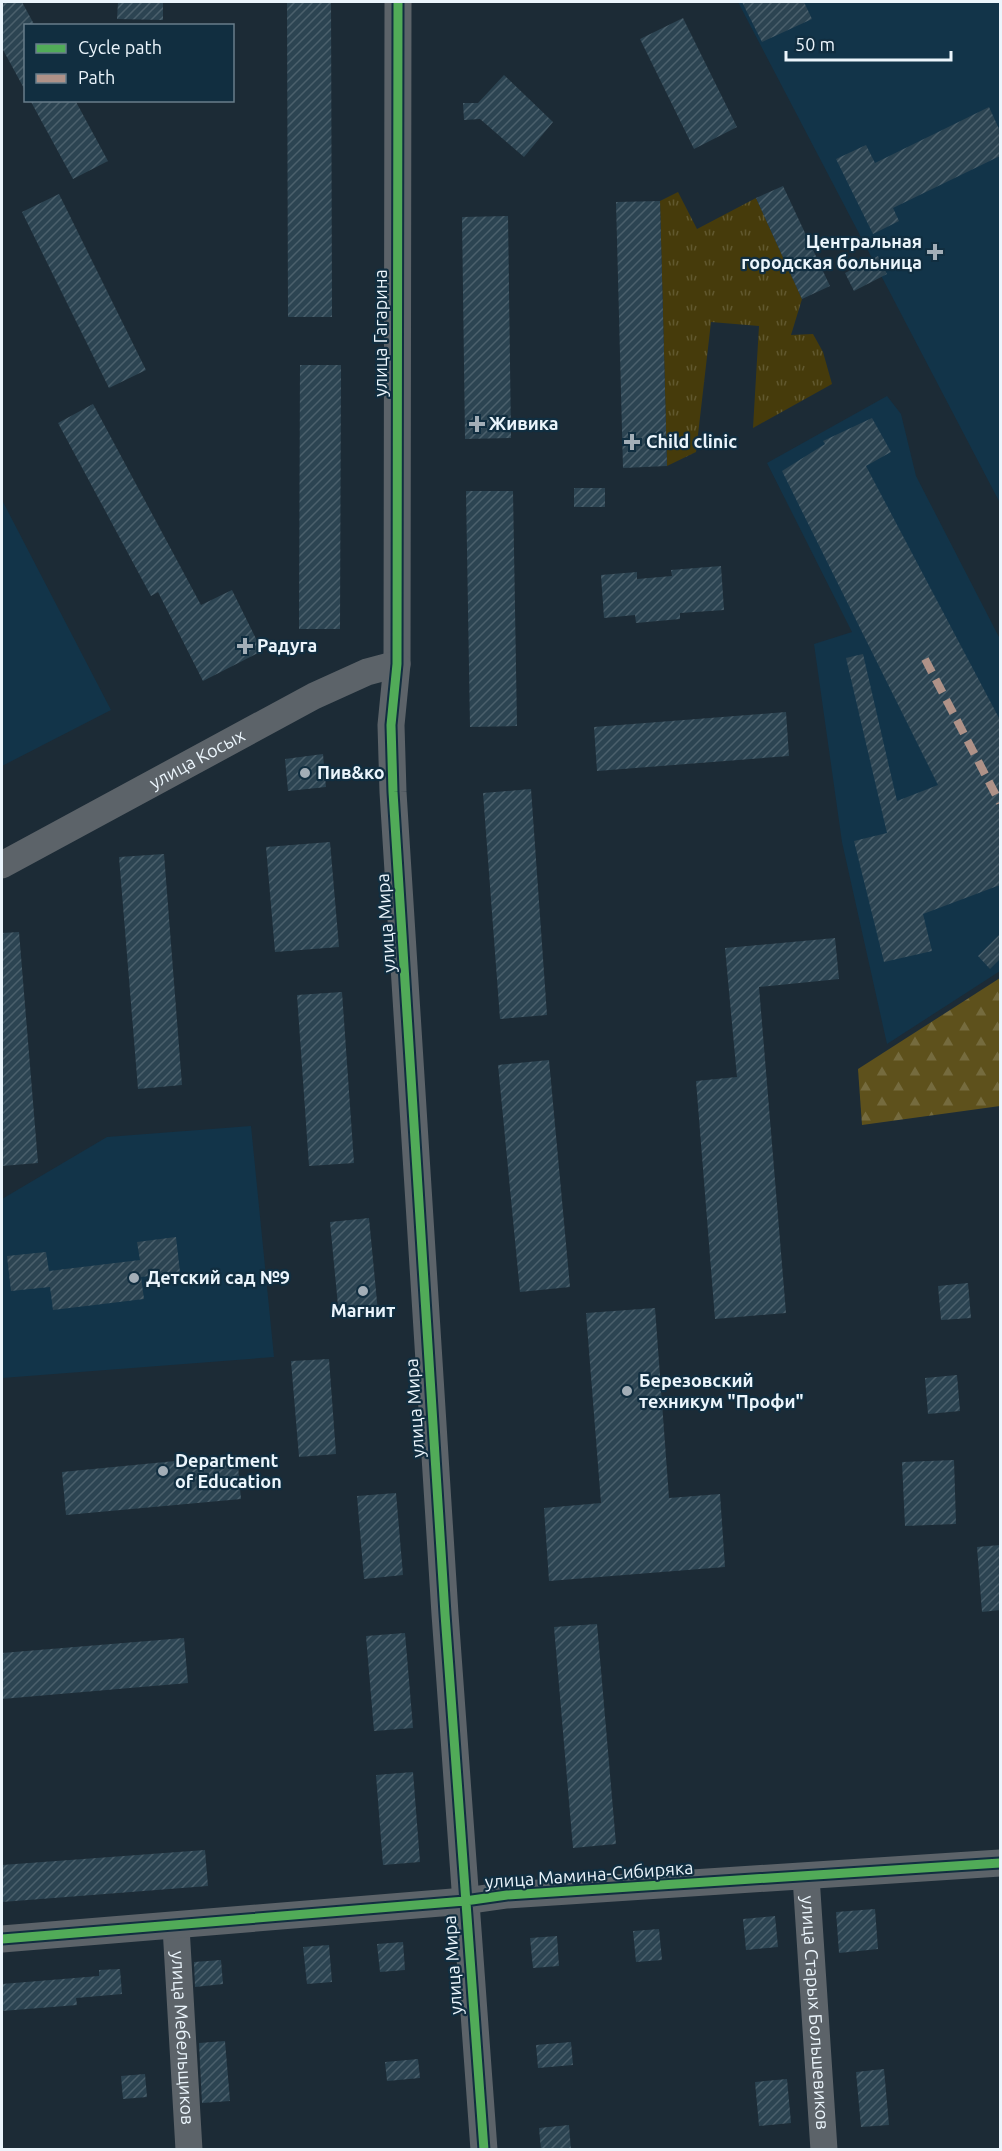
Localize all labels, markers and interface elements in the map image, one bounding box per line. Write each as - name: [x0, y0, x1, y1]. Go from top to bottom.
- legend: [24, 24, 234, 102]
- scale bar: [786, 24, 951, 62]
- text: 50 m: [795, 34, 835, 54]
- text: Cycle path: [78, 37, 162, 57]
- text: Path: [78, 67, 115, 87]
- place label: Центральная городская больница: [741, 231, 922, 272]
- marker: Центральная городская больница: [926, 243, 944, 261]
- street label: улица Гагарина: [370, 269, 390, 397]
- place label: Живика: [489, 413, 559, 433]
- marker: Живика: [470, 417, 484, 431]
- place label: Child clinic: [646, 431, 737, 451]
- marker: Child clinic: [623, 433, 641, 451]
- place label: Радуга: [257, 635, 317, 655]
- marker: Радуга: [238, 639, 252, 653]
- street label: улица Косых: [146, 724, 248, 792]
- place label: Пив&ко: [317, 762, 384, 782]
- marker: Пив&ко: [298, 766, 312, 780]
- street label: улица Мира: [372, 873, 398, 973]
- place label: Детский сад №9: [146, 1267, 290, 1287]
- marker: Детский сад №9: [127, 1271, 141, 1285]
- marker: Магнит: [356, 1284, 370, 1298]
- place label: Магнит: [331, 1300, 395, 1320]
- street label: улица Мира: [401, 1358, 427, 1458]
- place label: Березовский техникум "Профи": [639, 1370, 803, 1411]
- marker: Березовский техникум "Профи": [620, 1384, 634, 1398]
- place label: Department of Education: [175, 1450, 282, 1491]
- marker: Department of Education: [156, 1464, 170, 1478]
- street label: улица Мамина-Сибиряка: [484, 1857, 694, 1891]
- street label: улица Старых Большевиков: [798, 1895, 834, 2130]
- street label: улица Мира: [439, 1915, 465, 2015]
- street label: улица Мебельщиков: [168, 1950, 199, 2125]

